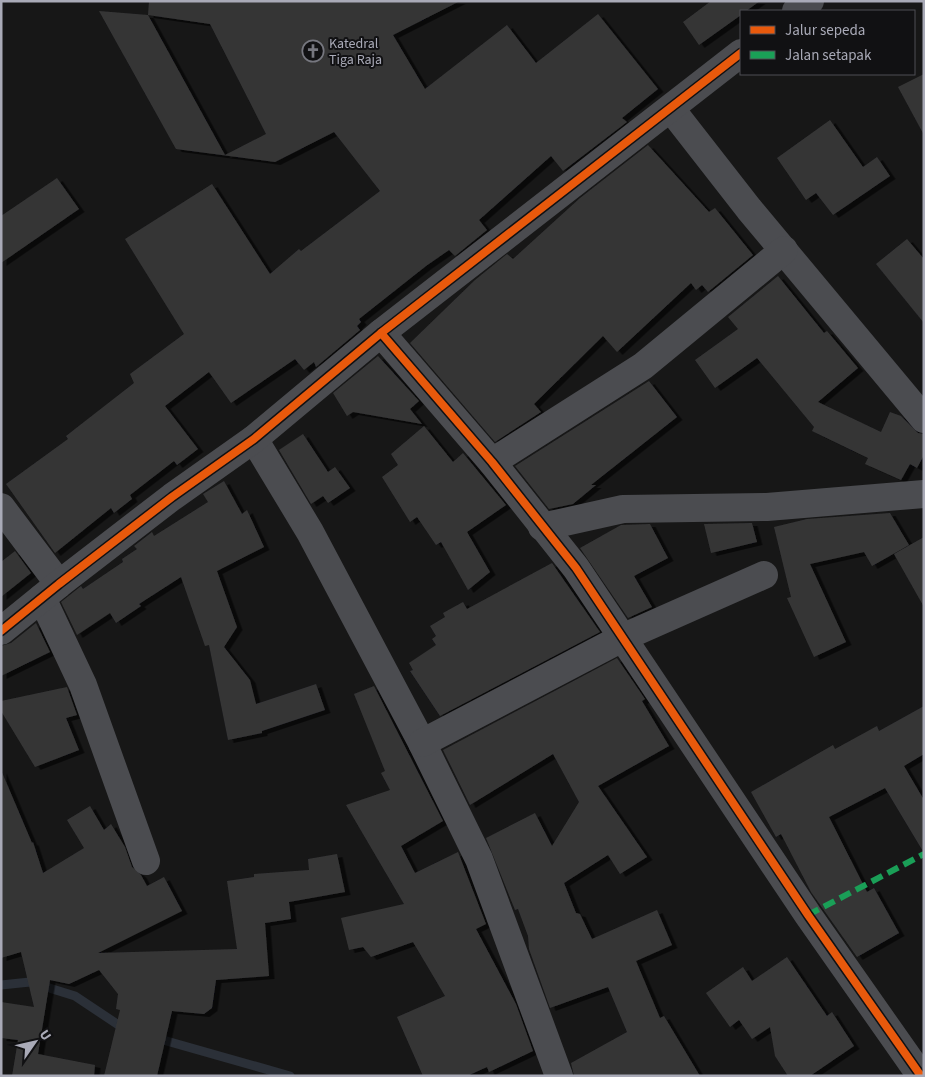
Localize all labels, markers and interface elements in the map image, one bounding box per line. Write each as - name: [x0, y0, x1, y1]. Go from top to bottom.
- legend: [740, 10, 915, 75]
- text: Jalur sepeda: [785, 20, 865, 41]
- place label: Katedral Tiga Raja: [329, 34, 382, 70]
- church icon: Katedral Tiga Raja: [301, 39, 325, 63]
- text: Jalan setapak: [785, 45, 872, 66]
- north arrow: [10, 1017, 60, 1067]
- text: U: [34, 1026, 56, 1045]

